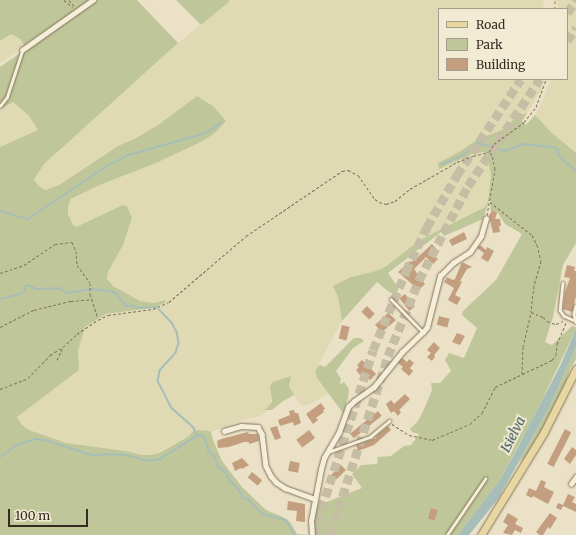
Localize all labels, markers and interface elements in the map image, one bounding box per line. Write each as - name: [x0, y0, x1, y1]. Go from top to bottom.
- legend: [438, 8, 568, 80]
- text: Road: [476, 17, 505, 32]
- text: Park: [476, 37, 503, 52]
- text: Building: [476, 57, 525, 72]
- water label: Isielva: [499, 415, 529, 455]
- scale bar: [10, 501, 90, 527]
- text: 100 m: [15, 508, 50, 523]

